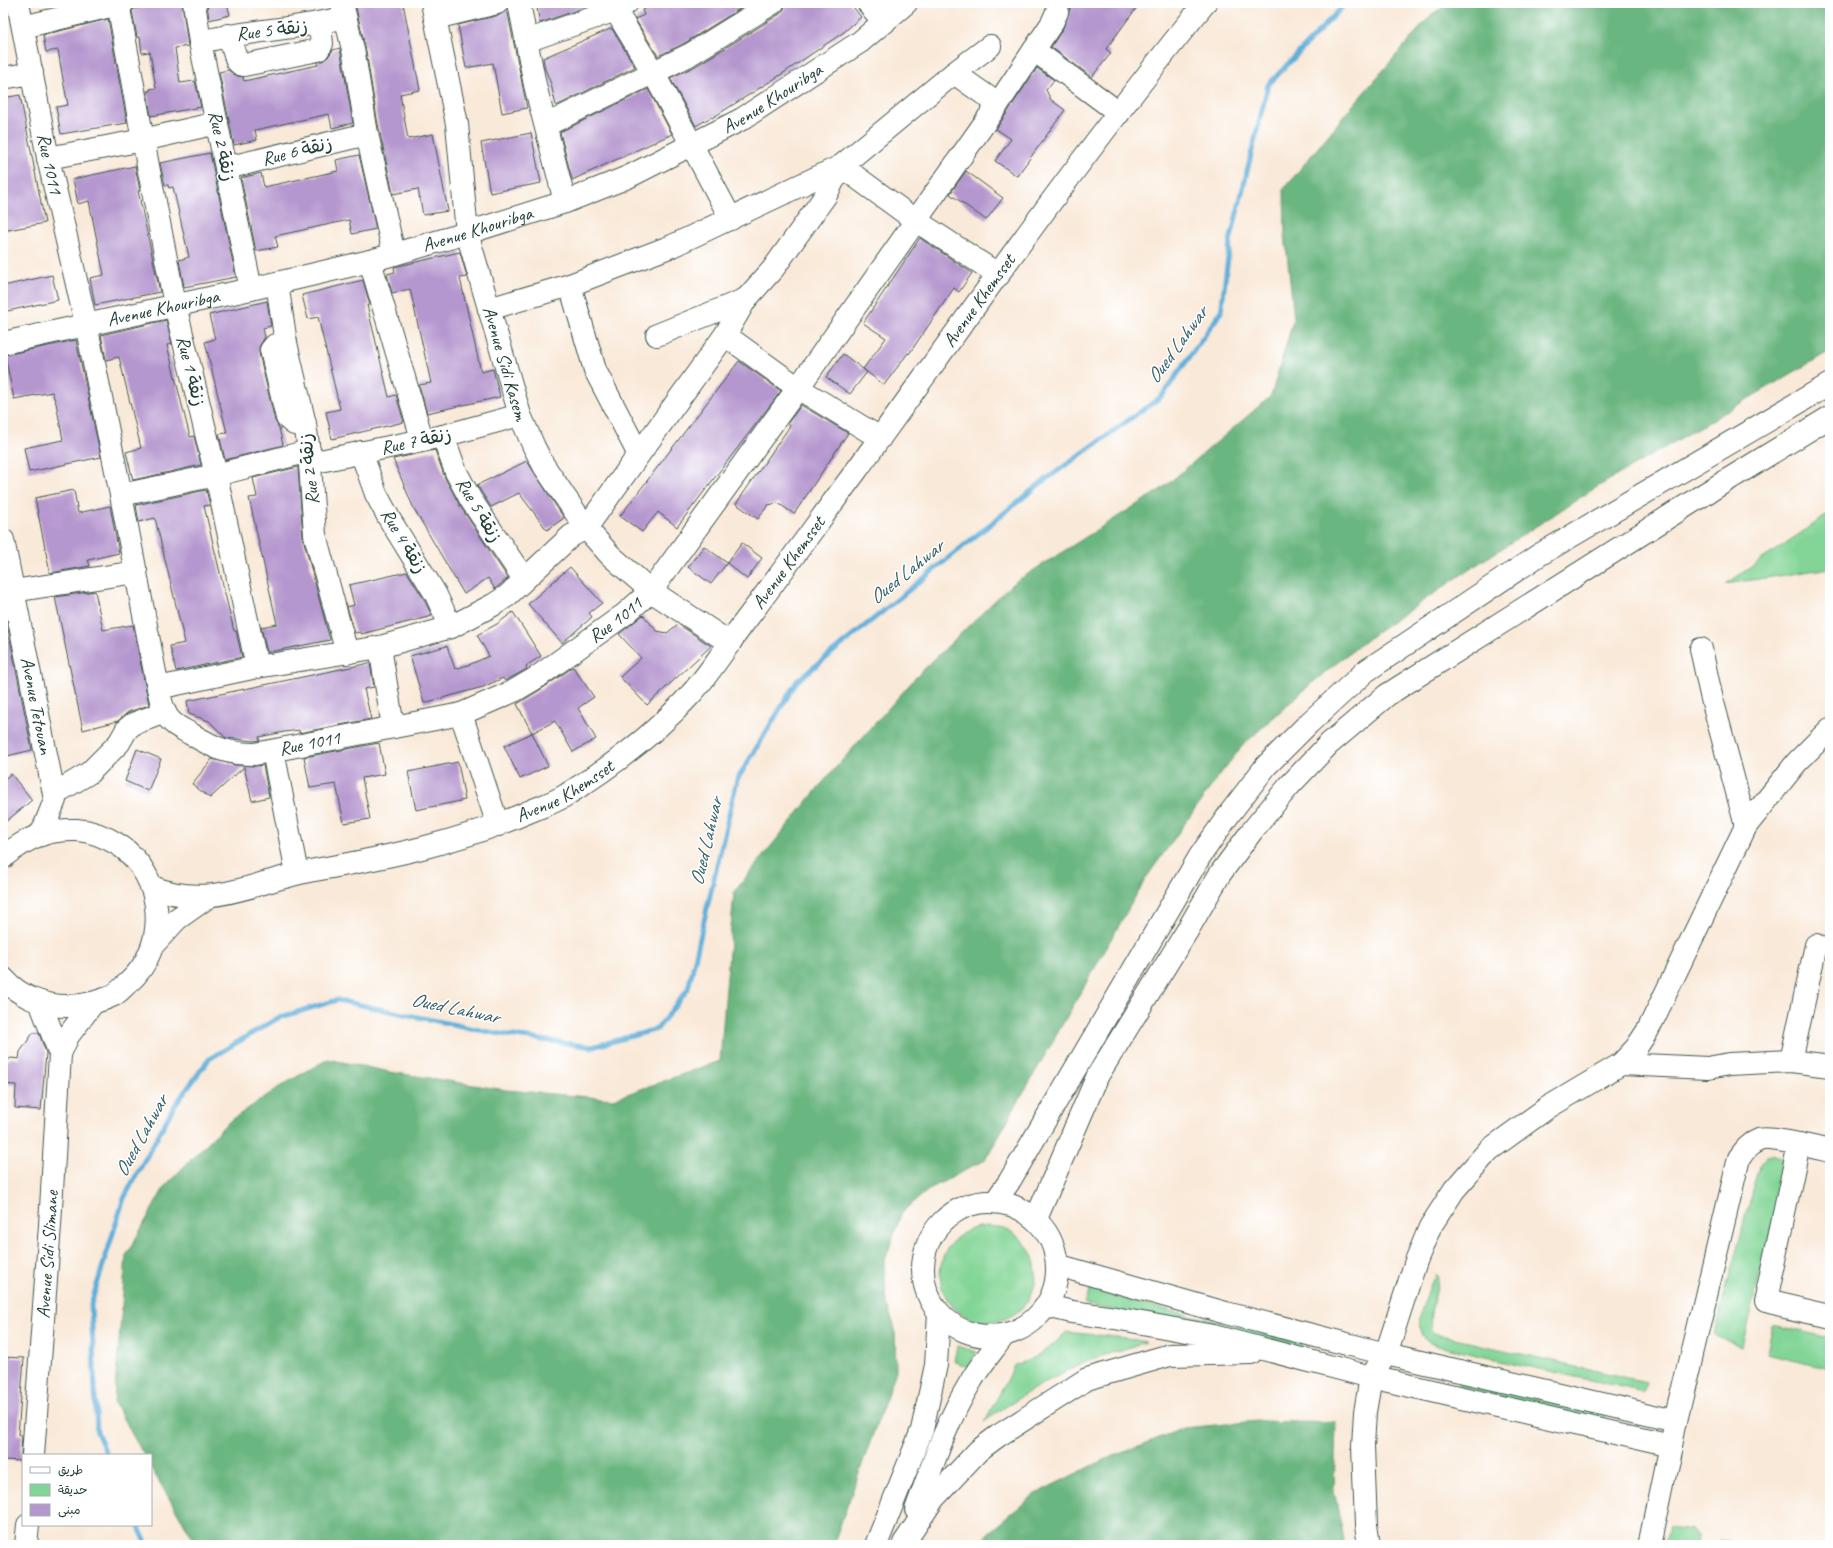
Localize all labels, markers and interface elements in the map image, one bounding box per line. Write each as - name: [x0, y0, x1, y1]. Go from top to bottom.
- street label: Rue 5 زنقة: [235, 14, 309, 46]
- street label: Avenue Khouribga: [718, 57, 828, 139]
- street label: Rue 2 زنقة: [203, 108, 241, 184]
- street label: Rue 1011: [32, 131, 68, 198]
- street label: Rue 6 زنقة: [259, 131, 335, 171]
- street label: Avenue Khouribga: [419, 201, 537, 257]
- street label: Avenue Khemsset: [937, 248, 1022, 352]
- street label: Avenue Khouribga: [105, 284, 223, 332]
- water label: Oued Lahwar: [1141, 299, 1215, 388]
- street label: Avenue Sidi Kasem: [477, 304, 533, 425]
- street label: Rue 1 زنقة: [171, 333, 211, 409]
- street label: Rue 7 زنقة: [378, 422, 454, 460]
- street label: Rue 2 زنقة: [293, 432, 325, 506]
- street label: Rue 5 زنقة: [450, 473, 508, 547]
- street label: Rue 4 زنقة: [375, 504, 433, 578]
- street label: Avenue Khemsset: [747, 511, 831, 614]
- water label: Oued Lahwar: [864, 532, 951, 610]
- street label: Rue 1011: [584, 591, 649, 648]
- street label: Avenue Tetouan: [15, 655, 58, 757]
- street label: Rue 1011: [277, 725, 344, 761]
- street label: Avenue Khemsset: [512, 754, 620, 828]
- water label: Oued Lahwar: [684, 792, 729, 888]
- water label: Oued Lahwar: [409, 987, 505, 1030]
- water label: Oued Lahwar: [109, 1088, 175, 1181]
- street label: Avenue Sidi Slimane: [31, 1188, 64, 1319]
- legend: [22, 1454, 152, 1526]
- text: طريق: [58, 1462, 83, 1478]
- text: حديقة: [58, 1482, 87, 1498]
- text: مبنى: [58, 1502, 81, 1518]

